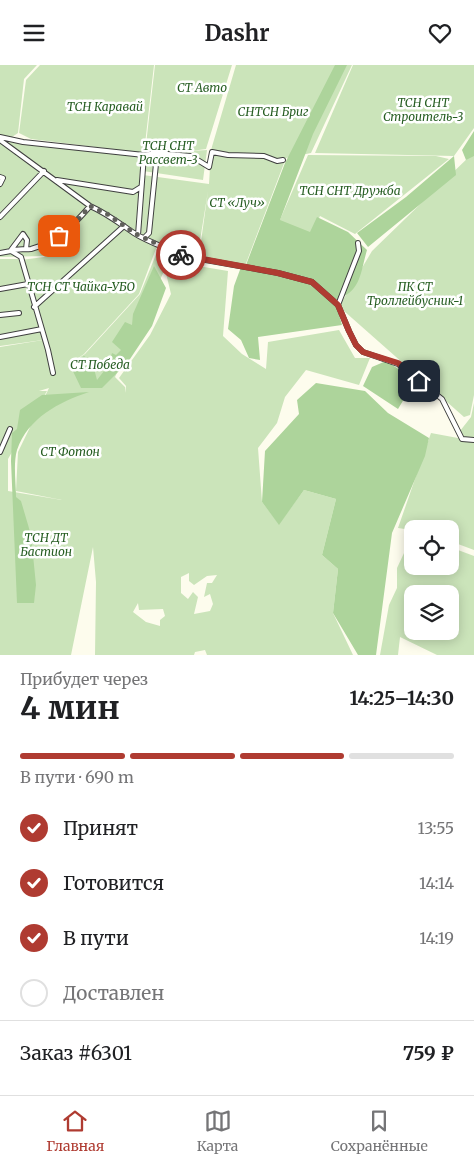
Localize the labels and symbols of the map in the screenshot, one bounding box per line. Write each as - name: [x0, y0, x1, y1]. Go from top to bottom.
- park label: СТ Авто: [177, 80, 227, 95]
- park label: ТСН СНТ Строитель-3: [383, 95, 463, 124]
- park label: ТСН Каравай: [67, 99, 143, 114]
- park label: СНТСН Бриг: [238, 104, 309, 119]
- park label: ТСН СНТ Рассвет-3: [139, 138, 197, 167]
- park label: ТСН СНТ Дружба: [299, 183, 401, 198]
- park label: СТ «Луч»: [209, 195, 265, 210]
- pin: [38, 215, 80, 257]
- courier: [156, 230, 206, 280]
- park label: ТСН СТ Чайка-УБО: [27, 279, 136, 294]
- park label: ПК СТ Троллейбусник-1: [367, 279, 463, 308]
- park label: СТ Победа: [70, 357, 130, 372]
- pin: [398, 360, 440, 402]
- park label: СТ Фотон: [40, 444, 100, 459]
- park label: ТСН ДТ Бастион: [20, 530, 72, 559]

